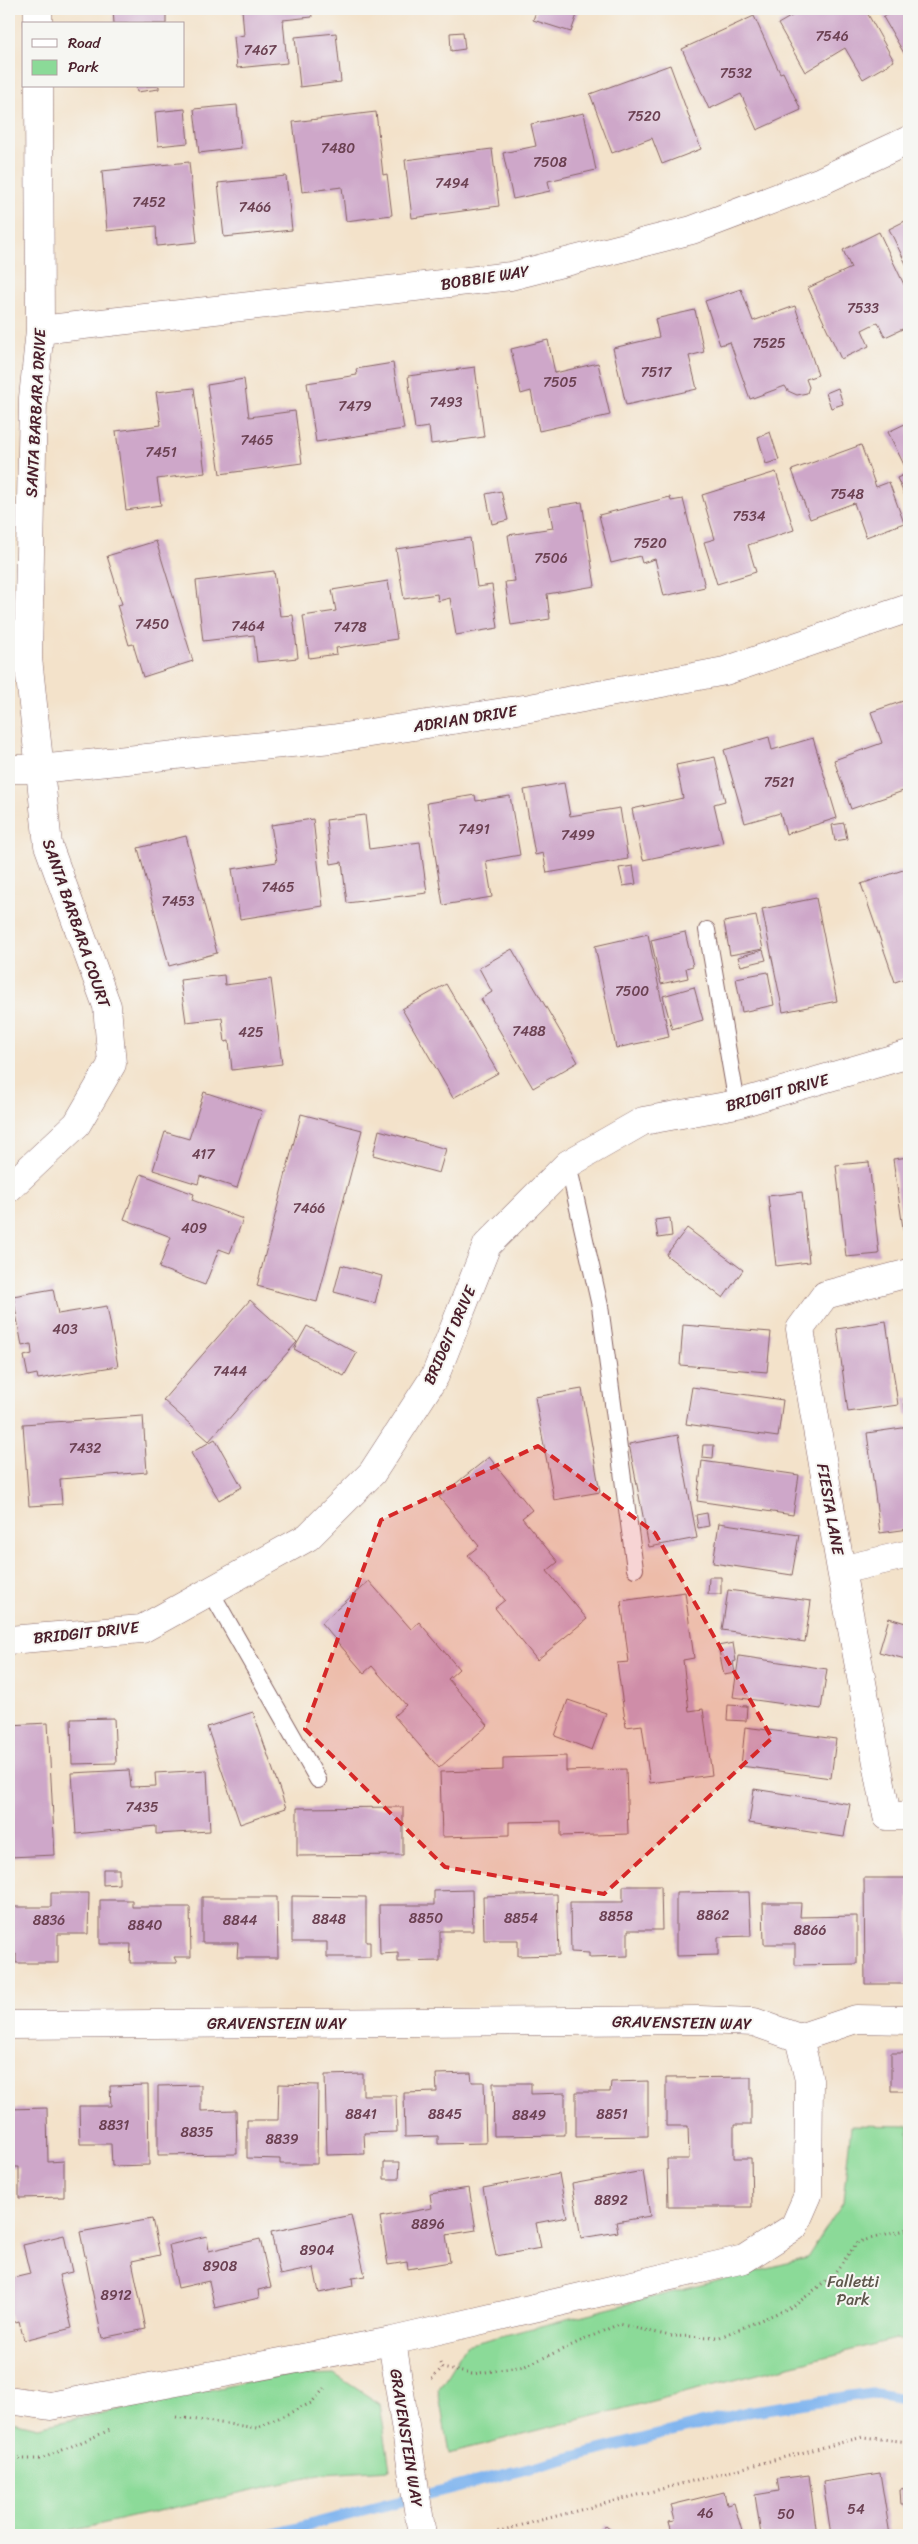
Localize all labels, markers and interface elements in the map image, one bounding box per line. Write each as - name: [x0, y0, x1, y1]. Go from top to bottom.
- legend: [22, 22, 185, 88]
- house number: 7546: [815, 24, 849, 49]
- text: Road: [68, 30, 101, 56]
- house number: 7467: [244, 38, 277, 63]
- text: Park: [68, 54, 99, 80]
- house number: 7532: [720, 61, 752, 86]
- house number: 7520: [627, 104, 661, 129]
- house number: 7480: [321, 136, 355, 161]
- house number: 7508: [533, 150, 567, 175]
- house number: 7494: [435, 171, 469, 196]
- house number: 7452: [132, 190, 166, 215]
- house number: 7466: [239, 195, 271, 220]
- street label: BOBBIE WAY: [439, 256, 533, 299]
- house number: 7533: [847, 296, 879, 321]
- street label: SANTA BARBARA DRIVE: [17, 327, 54, 498]
- house number: 7525: [752, 331, 786, 356]
- house number: 7517: [641, 360, 672, 385]
- house number: 7505: [543, 370, 577, 395]
- house number: 7493: [429, 390, 463, 415]
- house number: 7479: [338, 394, 372, 419]
- house number: 7465: [240, 428, 274, 453]
- house number: 7451: [145, 440, 177, 465]
- house number: 7548: [830, 482, 864, 507]
- house number: 7534: [733, 504, 766, 529]
- house number: 7520: [633, 531, 667, 556]
- house number: 7506: [534, 546, 568, 571]
- house number: 7450: [135, 612, 169, 637]
- house number: 7464: [231, 614, 265, 639]
- house number: 7478: [333, 615, 367, 640]
- street label: ADRIAN DRIVE: [410, 696, 520, 741]
- house number: 7521: [764, 770, 794, 795]
- house number: 7491: [458, 817, 490, 842]
- house number: 7499: [561, 823, 595, 848]
- street label: SANTA BARBARA COURT: [34, 835, 119, 1013]
- house number: 7465: [261, 875, 295, 900]
- house number: 7453: [162, 889, 195, 914]
- house number: 7500: [615, 979, 649, 1004]
- house number: 7488: [512, 1019, 546, 1044]
- house number: 425: [238, 1020, 264, 1045]
- street label: BRIDGIT DRIVE: [722, 1064, 833, 1120]
- house number: 417: [192, 1142, 215, 1167]
- house number: 7466: [293, 1196, 325, 1221]
- house number: 409: [181, 1216, 207, 1241]
- street label: BRIDGIT DRIVE: [415, 1280, 485, 1389]
- house number: 403: [52, 1317, 78, 1342]
- house number: 7444: [213, 1359, 247, 1384]
- house number: 7432: [69, 1436, 101, 1461]
- street label: FIESTA LANE: [808, 1461, 853, 1558]
- street label: BRIDGIT DRIVE: [32, 1612, 141, 1652]
- house number: 7435: [126, 1795, 159, 1820]
- house number: 8862: [697, 1903, 729, 1928]
- house number: 8858: [599, 1904, 633, 1929]
- house number: 8850: [409, 1906, 443, 1931]
- house number: 8854: [504, 1906, 538, 1931]
- house number: 8848: [312, 1907, 347, 1932]
- house number: 8836: [33, 1908, 65, 1933]
- house number: 8844: [223, 1908, 257, 1933]
- house number: 8840: [128, 1913, 162, 1938]
- house number: 8866: [794, 1918, 826, 1943]
- street label: GRAVENSTEIN WAY: [612, 2007, 752, 2038]
- street label: GRAVENSTEIN WAY: [207, 2009, 347, 2038]
- house number: 8841: [345, 2102, 377, 2127]
- house number: 8845: [428, 2102, 463, 2127]
- house number: 8851: [596, 2102, 628, 2127]
- house number: 8849: [512, 2103, 547, 2128]
- house number: 8831: [99, 2113, 129, 2138]
- house number: 8835: [180, 2120, 214, 2145]
- house number: 8839: [265, 2127, 299, 2152]
- house number: 8892: [594, 2188, 628, 2213]
- house number: 8896: [411, 2212, 445, 2237]
- house number: 8904: [300, 2238, 335, 2263]
- house number: 8908: [203, 2254, 238, 2279]
- park label: Falletti Park: [827, 2267, 879, 2314]
- house number: 8912: [100, 2283, 132, 2308]
- street label: GRAVENSTEIN WAY: [381, 2367, 432, 2510]
- house number: 54: [847, 2497, 865, 2522]
- house number: 46: [697, 2501, 713, 2526]
- house number: 50: [777, 2502, 795, 2527]

